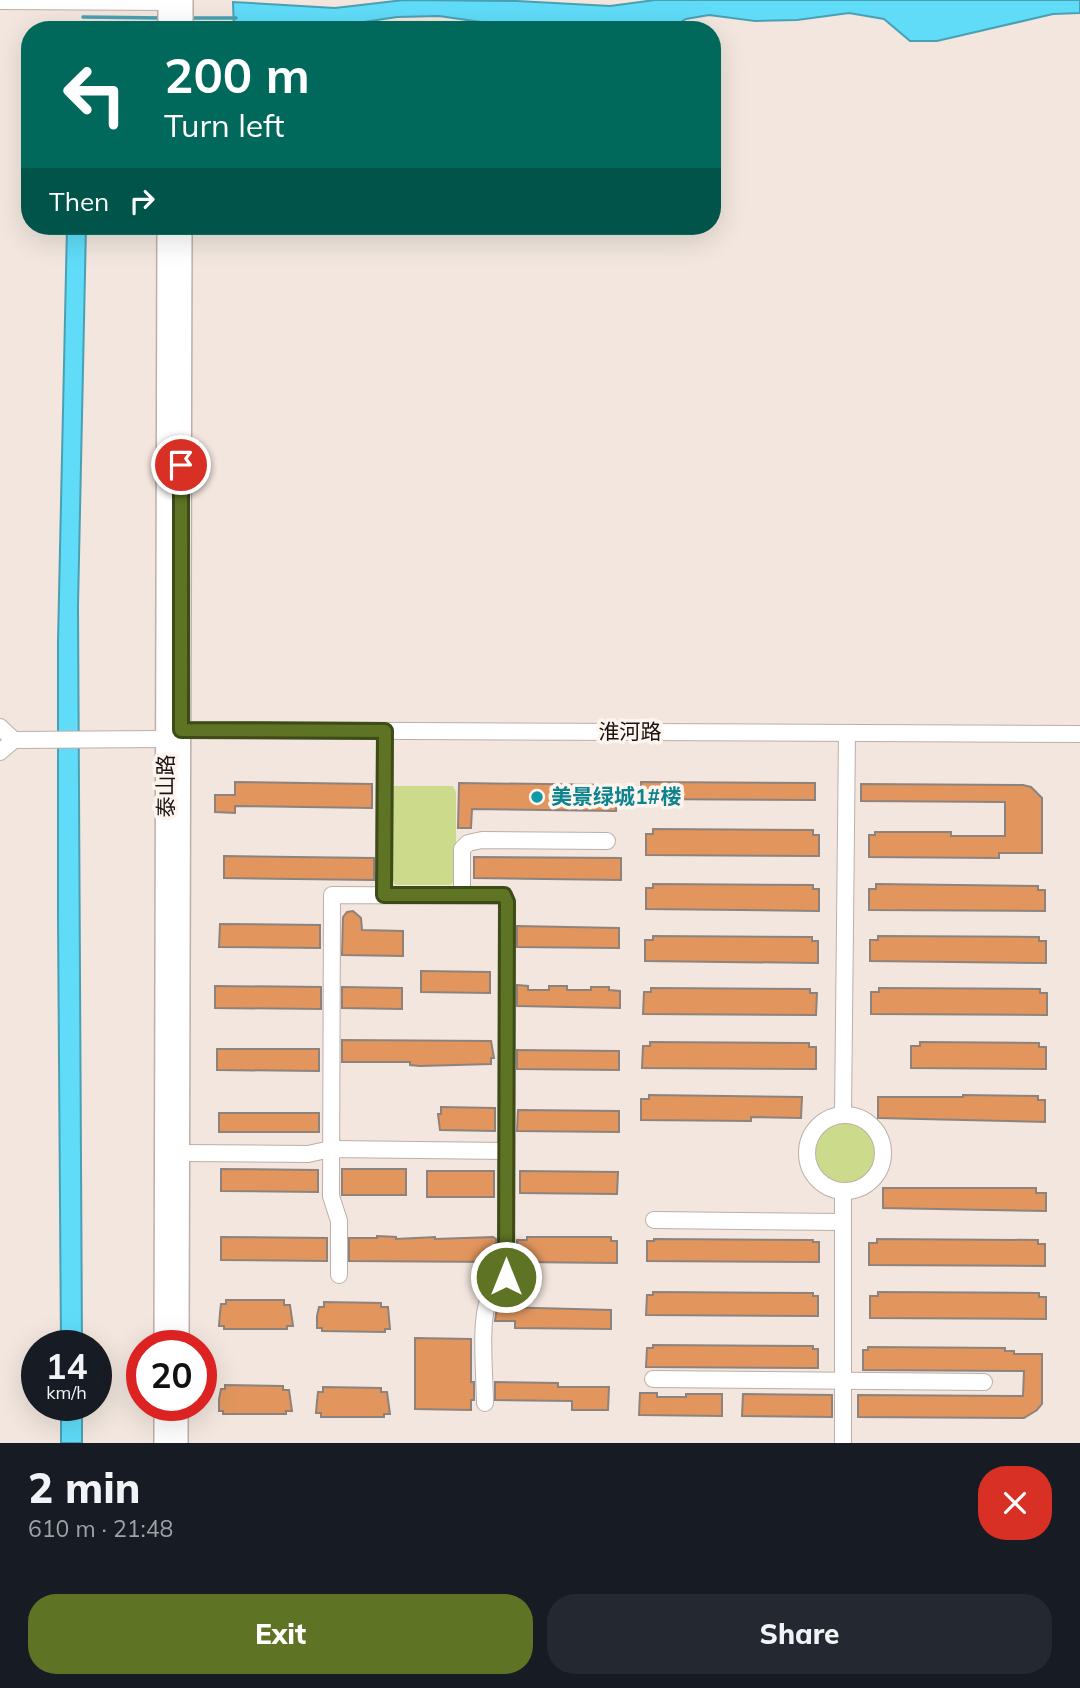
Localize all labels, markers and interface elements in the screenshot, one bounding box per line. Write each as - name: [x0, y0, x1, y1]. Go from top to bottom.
- text: 200 m: [164, 44, 310, 105]
- icon: left: [49, 49, 140, 140]
- text: Turn left: [164, 105, 284, 145]
- icon: right: [123, 182, 161, 220]
- text: Then: [49, 185, 109, 218]
- pin: [151, 435, 211, 495]
- icon: arrive: [162, 446, 200, 484]
- street label: 淮河路: [599, 718, 662, 744]
- street label: 泰山路: [152, 755, 178, 818]
- place label: 美景绿城1#楼: [551, 783, 681, 809]
- marker: 美景绿城1#楼: [529, 789, 545, 805]
- position arrow: [469, 1240, 543, 1314]
- speed limit sign: 20: [126, 1330, 217, 1421]
- text: 14: [45, 1344, 88, 1388]
- text: km/h: [46, 1381, 87, 1404]
- text: 2 min: [28, 1461, 141, 1514]
- button: close: [978, 1466, 1052, 1540]
- text: 610 m · 21:48: [28, 1514, 173, 1543]
- button: Exit: [28, 1594, 533, 1674]
- button: Share: [547, 1594, 1052, 1674]

